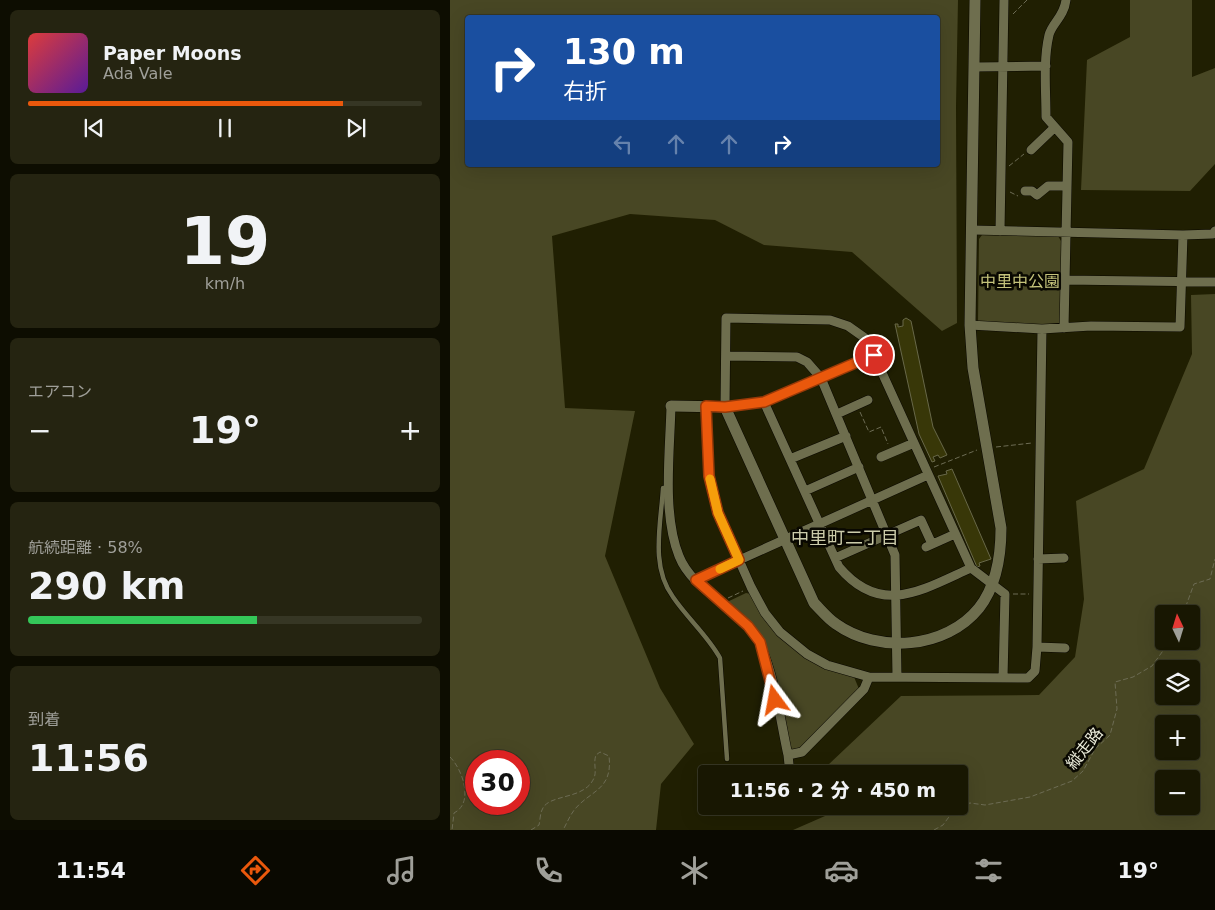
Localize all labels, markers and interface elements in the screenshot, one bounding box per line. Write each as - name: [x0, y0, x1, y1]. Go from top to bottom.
- text: 130 m: [563, 32, 685, 72]
- icon: right: [480, 35, 545, 100]
- text: Paper Moons: [103, 42, 242, 64]
- text: Ada Vale: [103, 64, 173, 83]
- text: 右折: [563, 79, 607, 104]
- icon: previous: [80, 114, 108, 142]
- icon: pause: [211, 114, 239, 142]
- icon: next: [342, 114, 370, 142]
- icon: left: [609, 130, 637, 158]
- icon: ahead: [662, 130, 690, 158]
- icon: ahead: [715, 130, 743, 158]
- icon: right: [768, 130, 796, 158]
- text: 19: [180, 204, 270, 279]
- park label: 中里中公園: [980, 272, 1060, 291]
- text: km/h: [205, 274, 245, 293]
- pin: [853, 334, 895, 376]
- icon: arrive: [860, 341, 888, 369]
- text: エアコン: [28, 382, 92, 401]
- text: 19°: [189, 408, 261, 452]
- text: −: [28, 414, 51, 447]
- text: +: [399, 414, 422, 447]
- district label: 中里町二丁目: [791, 527, 899, 548]
- text: 航続距離 · 58%: [28, 538, 143, 557]
- text: 290 km: [28, 564, 185, 608]
- north arrow: [1155, 605, 1200, 650]
- map controls: [1155, 605, 1200, 815]
- button: layers: [1155, 660, 1200, 705]
- position arrow: [748, 673, 800, 725]
- text: 到着: [28, 710, 60, 729]
- button: +: [1155, 715, 1200, 760]
- street label: 縦走路: [1062, 724, 1107, 773]
- text: 11:56: [28, 736, 149, 780]
- speed limit sign: 30: [465, 750, 530, 815]
- button: −: [1155, 770, 1200, 815]
- text: 11:56 · 2 分 · 450 m: [730, 779, 936, 801]
- icon: directions: [238, 853, 273, 888]
- icon: music: [384, 853, 419, 888]
- icon: phone: [531, 853, 566, 888]
- icon: climate: [677, 853, 712, 888]
- icon: car: [824, 853, 859, 888]
- icon: filters: [971, 853, 1006, 888]
- text: 11:54: [56, 858, 126, 883]
- text: 19°: [1117, 858, 1159, 883]

